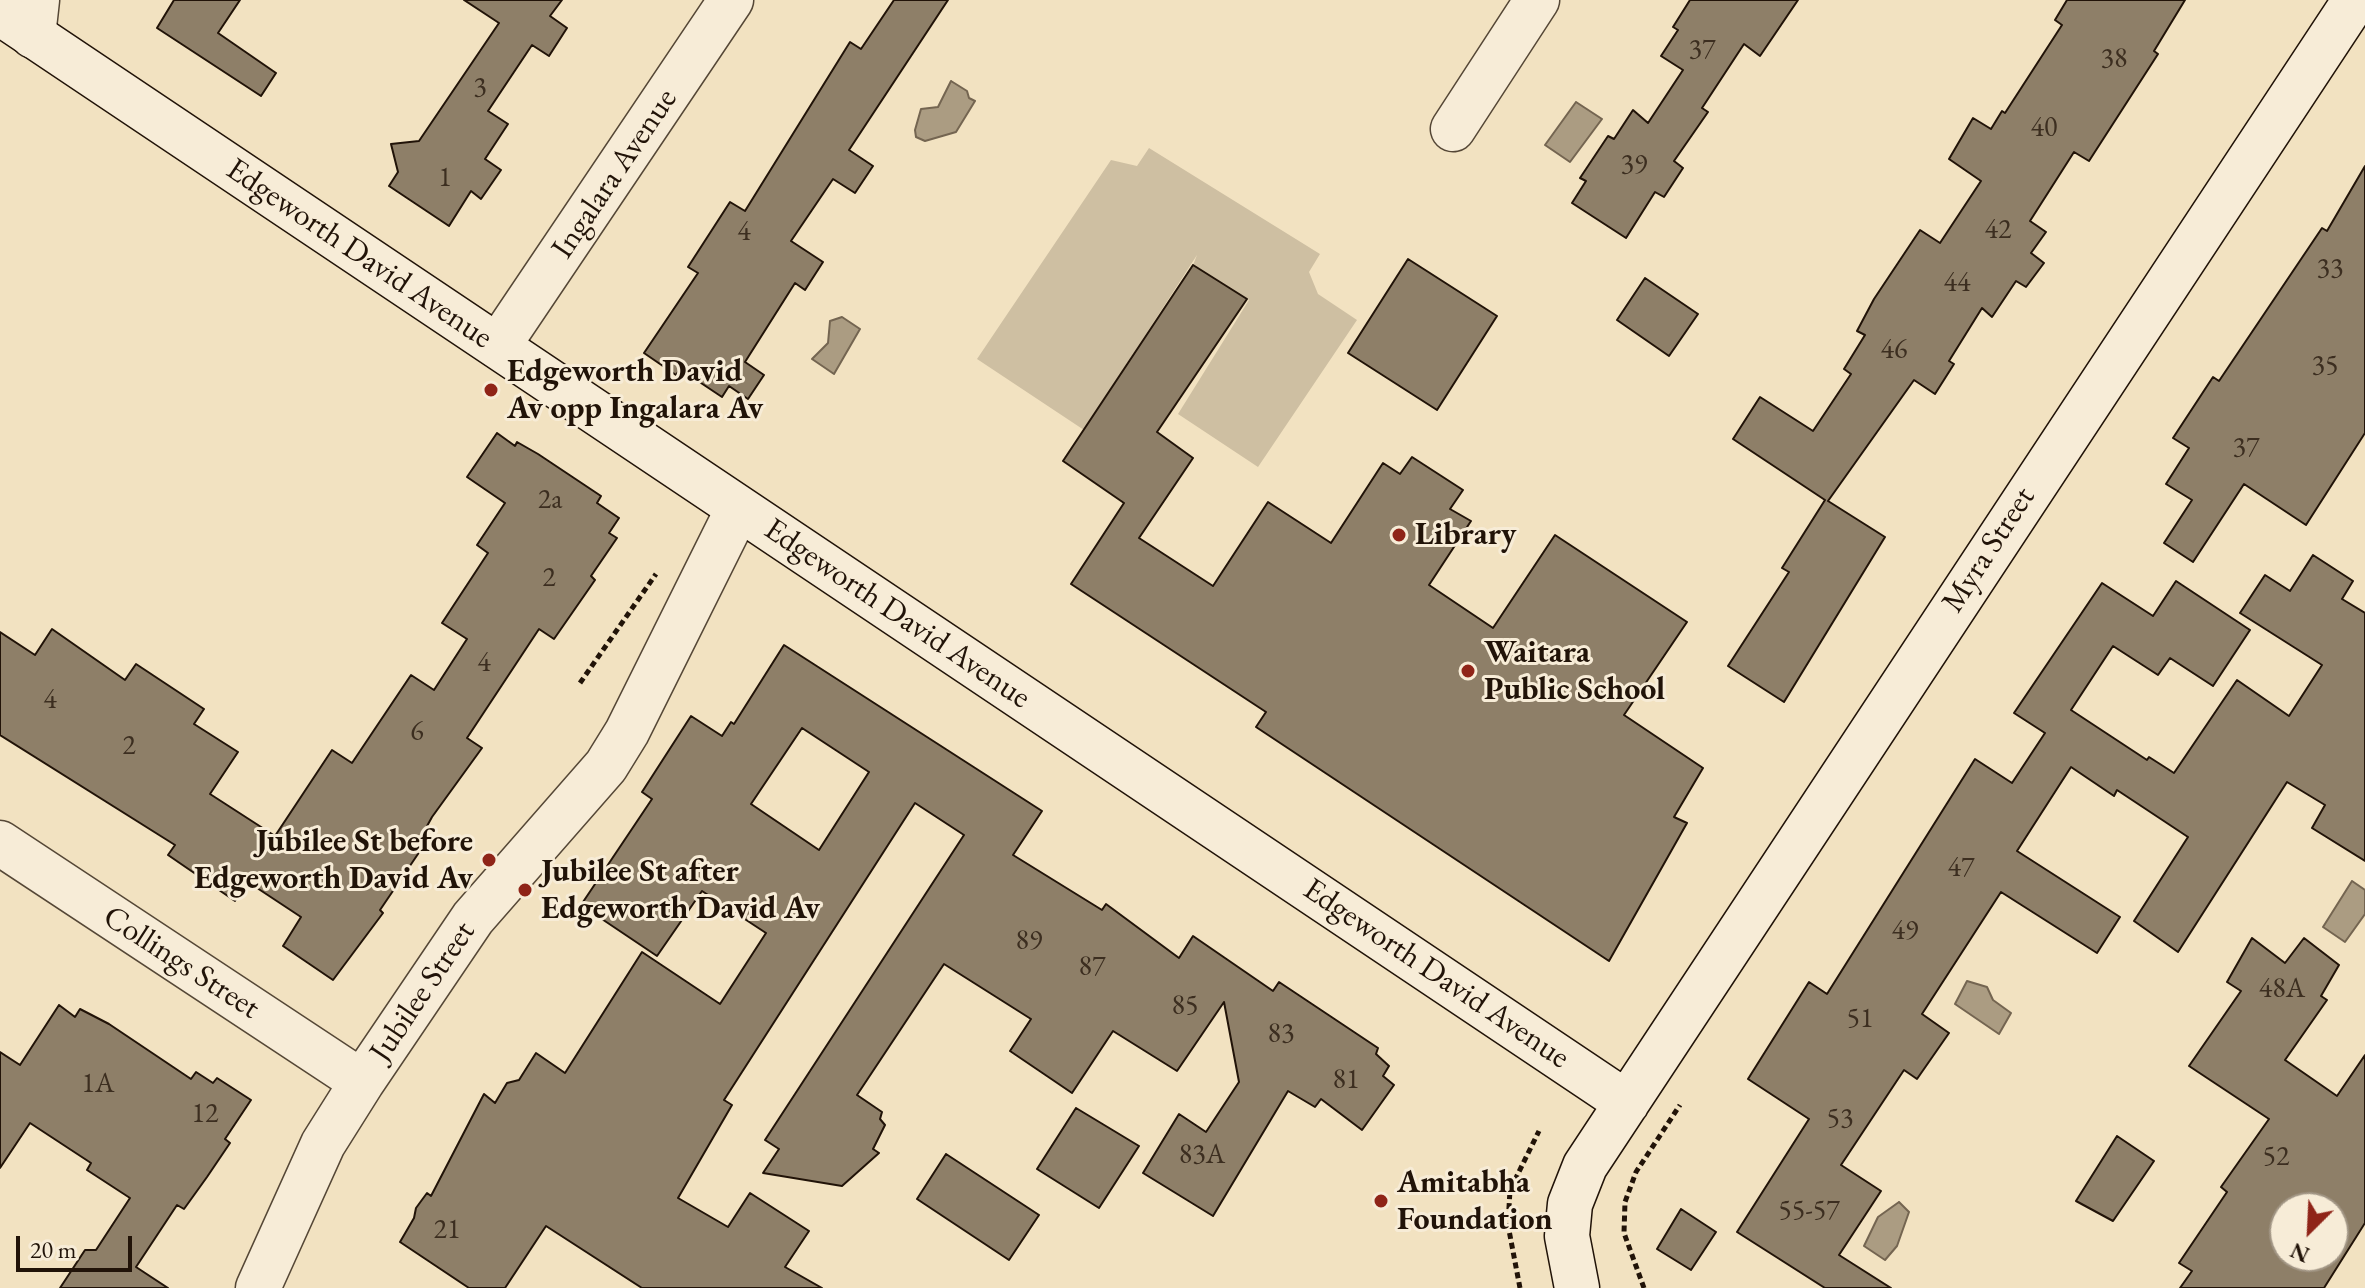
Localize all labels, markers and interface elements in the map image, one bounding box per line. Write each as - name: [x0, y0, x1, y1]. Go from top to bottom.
- house number: 37: [1689, 33, 1715, 67]
- house number: 38: [2101, 42, 2127, 76]
- house number: 3: [473, 71, 487, 105]
- street label: Ingalara Avenue: [544, 82, 686, 266]
- house number: 40: [2031, 111, 2057, 145]
- house number: 39: [1621, 148, 1647, 182]
- street label: Edgeworth David Avenue: [219, 151, 499, 357]
- house number: 1: [438, 161, 452, 195]
- house number: 42: [1985, 213, 2011, 247]
- house number: 4: [737, 215, 751, 249]
- house number: 33: [2317, 252, 2343, 286]
- house number: 44: [1944, 266, 1970, 300]
- house number: 46: [1881, 333, 1907, 367]
- house number: 35: [2312, 349, 2338, 383]
- place label: Edgeworth David Av opp Ingalara Av: [507, 353, 763, 428]
- marker: Edgeworth David Av opp Ingalara Av: [482, 381, 500, 399]
- house number: 37: [2233, 431, 2259, 465]
- street label: Myra Street: [1934, 480, 2044, 620]
- house number: 2a: [538, 483, 562, 517]
- street label: Edgeworth David Avenue: [757, 511, 1037, 717]
- place label: Library: [1415, 516, 1516, 554]
- marker: Library: [1390, 526, 1408, 544]
- house number: 2: [542, 561, 556, 595]
- place label: Waitara Public School: [1484, 634, 1665, 709]
- house number: 4: [477, 646, 491, 680]
- marker: Waitara Public School: [1459, 662, 1477, 680]
- house number: 4: [43, 683, 57, 717]
- house number: 6: [410, 715, 424, 749]
- house number: 2: [122, 729, 136, 763]
- place label: Jubilee St before Edgeworth David Av: [194, 823, 473, 898]
- marker: Jubilee St before Edgeworth David Av: [480, 851, 498, 869]
- house number: 47: [1948, 851, 1974, 885]
- place label: Jubilee St after Edgeworth David Av: [541, 853, 820, 928]
- street label: Edgeworth David Avenue: [1296, 871, 1576, 1077]
- marker: Jubilee St after Edgeworth David Av: [516, 881, 534, 899]
- street label: Collings Street: [95, 898, 267, 1028]
- street label: Jubilee Street: [362, 914, 484, 1070]
- house number: 49: [1892, 914, 1918, 948]
- house number: 89: [1016, 924, 1042, 958]
- house number: 87: [1079, 950, 1105, 984]
- house number: 48A: [2259, 972, 2305, 1006]
- house number: 85: [1172, 989, 1198, 1023]
- house number: 51: [1847, 1002, 1873, 1036]
- house number: 83: [1268, 1017, 1294, 1051]
- house number: 81: [1333, 1063, 1359, 1097]
- house number: 1A: [82, 1067, 114, 1101]
- house number: 12: [192, 1097, 218, 1131]
- house number: 53: [1827, 1102, 1853, 1136]
- house number: 83A: [1179, 1138, 1225, 1172]
- house number: 52: [2263, 1140, 2289, 1174]
- place label: Amitabha Foundation: [1397, 1164, 1553, 1239]
- marker: Amitabha Foundation: [1372, 1192, 1390, 1210]
- north arrow: [2269, 1192, 2349, 1272]
- house number: 55-57: [1778, 1194, 1840, 1228]
- house number: 21: [434, 1213, 460, 1247]
- scale bar: [20, 1220, 136, 1270]
- text: 20 m: [30, 1234, 77, 1265]
- text: N: [2286, 1236, 2314, 1269]

